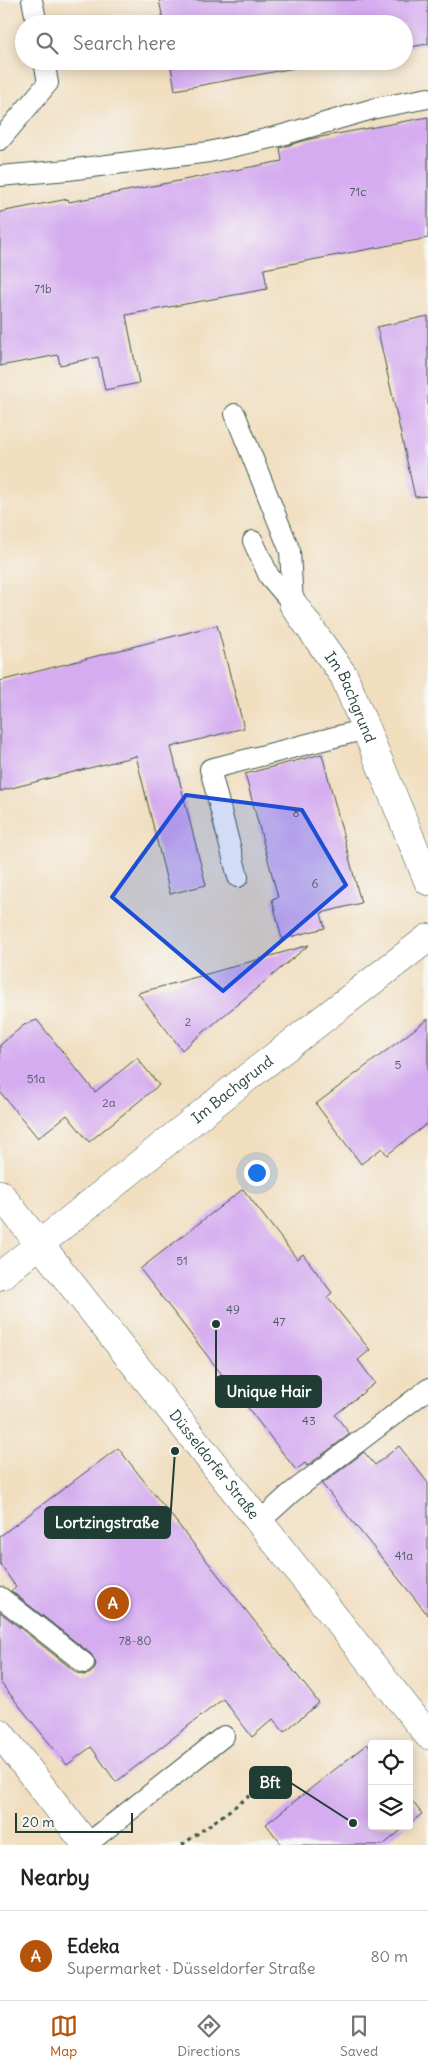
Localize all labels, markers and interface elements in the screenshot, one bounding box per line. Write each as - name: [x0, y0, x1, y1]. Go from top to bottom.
- search box: [15, 15, 413, 70]
- icon: search: [33, 29, 61, 57]
- text: Search here: [73, 31, 176, 55]
- house number: 71c: [350, 184, 366, 199]
- house number: 71b: [34, 281, 52, 296]
- street label: Im Bachgrund: [321, 648, 380, 745]
- house number: 8: [293, 805, 300, 820]
- house number: 6: [312, 876, 319, 891]
- house number: 2: [185, 1014, 192, 1029]
- street label: Im Bachgrund: [188, 1051, 277, 1127]
- house number: 5: [395, 1057, 402, 1072]
- house number: 51a: [27, 1071, 45, 1086]
- house number: 2a: [102, 1095, 116, 1110]
- your location: [244, 1160, 270, 1186]
- house number: 51: [176, 1253, 188, 1268]
- house number: 49: [226, 1302, 240, 1317]
- house number: 47: [273, 1314, 285, 1329]
- callout: Unique Hair: [216, 1376, 321, 1407]
- text: Unique Hair: [227, 1381, 312, 1402]
- street label: Düsseldorfer Straße: [165, 1406, 264, 1523]
- house number: 43: [302, 1413, 316, 1428]
- callout: Lortzingstraße: [45, 1507, 170, 1538]
- text: Lortzingstraße: [55, 1512, 160, 1533]
- house number: 41a: [395, 1548, 413, 1563]
- pin: A: [97, 1584, 129, 1622]
- house number: 78-80: [119, 1633, 151, 1648]
- map controls: [368, 1740, 413, 1830]
- button: locate: [368, 1740, 413, 1785]
- callout: Bft: [250, 1767, 291, 1798]
- text: Bft: [260, 1772, 281, 1792]
- button: layers: [368, 1785, 413, 1830]
- scale bar: [15, 1810, 132, 1833]
- text: 20 m: [22, 1813, 55, 1831]
- text: Nearby: [20, 1864, 90, 1891]
- text: Edeka: [67, 1934, 120, 1958]
- text: A: [31, 1946, 41, 1966]
- text: 80 m: [370, 1946, 408, 1966]
- text: Supermarket · Düsseldorfer Straße: [67, 1958, 315, 1978]
- tab: Map: [50, 2012, 78, 2060]
- tab: Directions: [177, 2012, 240, 2060]
- tab: Saved: [340, 2012, 378, 2060]

